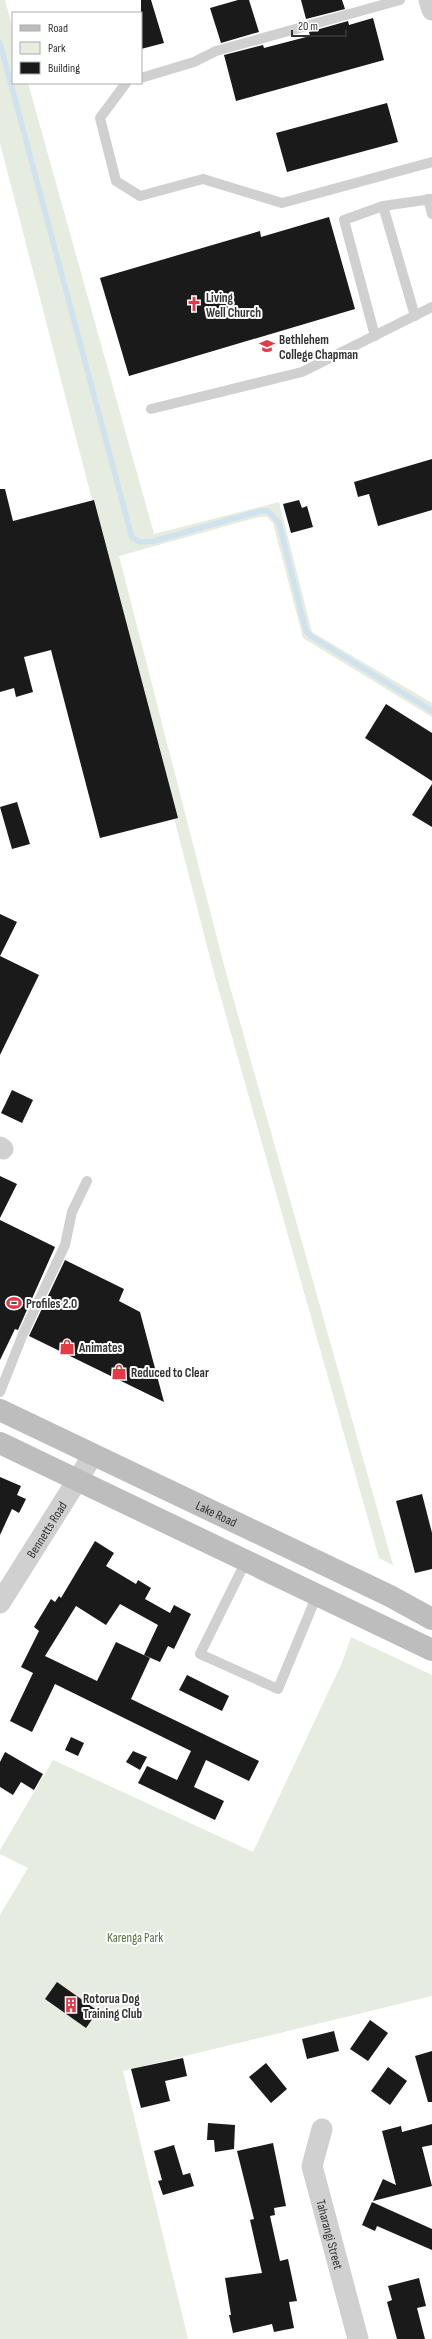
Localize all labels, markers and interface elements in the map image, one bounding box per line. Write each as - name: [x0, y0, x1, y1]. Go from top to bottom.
- legend: [12, 12, 142, 84]
- scale bar: [292, 12, 346, 38]
- text: 20 m: [298, 19, 318, 34]
- text: Road: [48, 21, 68, 36]
- text: Park: [48, 41, 66, 56]
- text: Building: [48, 61, 80, 76]
- place label: Living Well Church: [206, 290, 261, 321]
- church icon: Living Well Church: [185, 295, 203, 313]
- place label: Bethlehem College Chapman: [279, 332, 358, 363]
- school or university icon: Bethlehem College Chapman: [258, 337, 276, 355]
- sports icon: Profiles 2.0: [5, 1294, 23, 1312]
- place label: Profiles 2.0: [26, 1296, 77, 1312]
- shop icon: Animates: [58, 1338, 76, 1356]
- place label: Animates: [78, 1340, 122, 1356]
- shop icon: Reduced to Clear: [110, 1363, 128, 1381]
- place label: Reduced to Clear: [131, 1365, 209, 1381]
- street label: Lake Road: [193, 1498, 239, 1531]
- street label: Bennetts Road: [23, 1499, 71, 1561]
- park label: Karenga Park: [107, 1930, 163, 1946]
- place label: Rotorua Dog Training Club: [83, 1991, 142, 2022]
- building icon: Rotorua Dog Training Club: [62, 1996, 80, 2014]
- street label: Taharangi Street: [312, 2198, 346, 2271]

